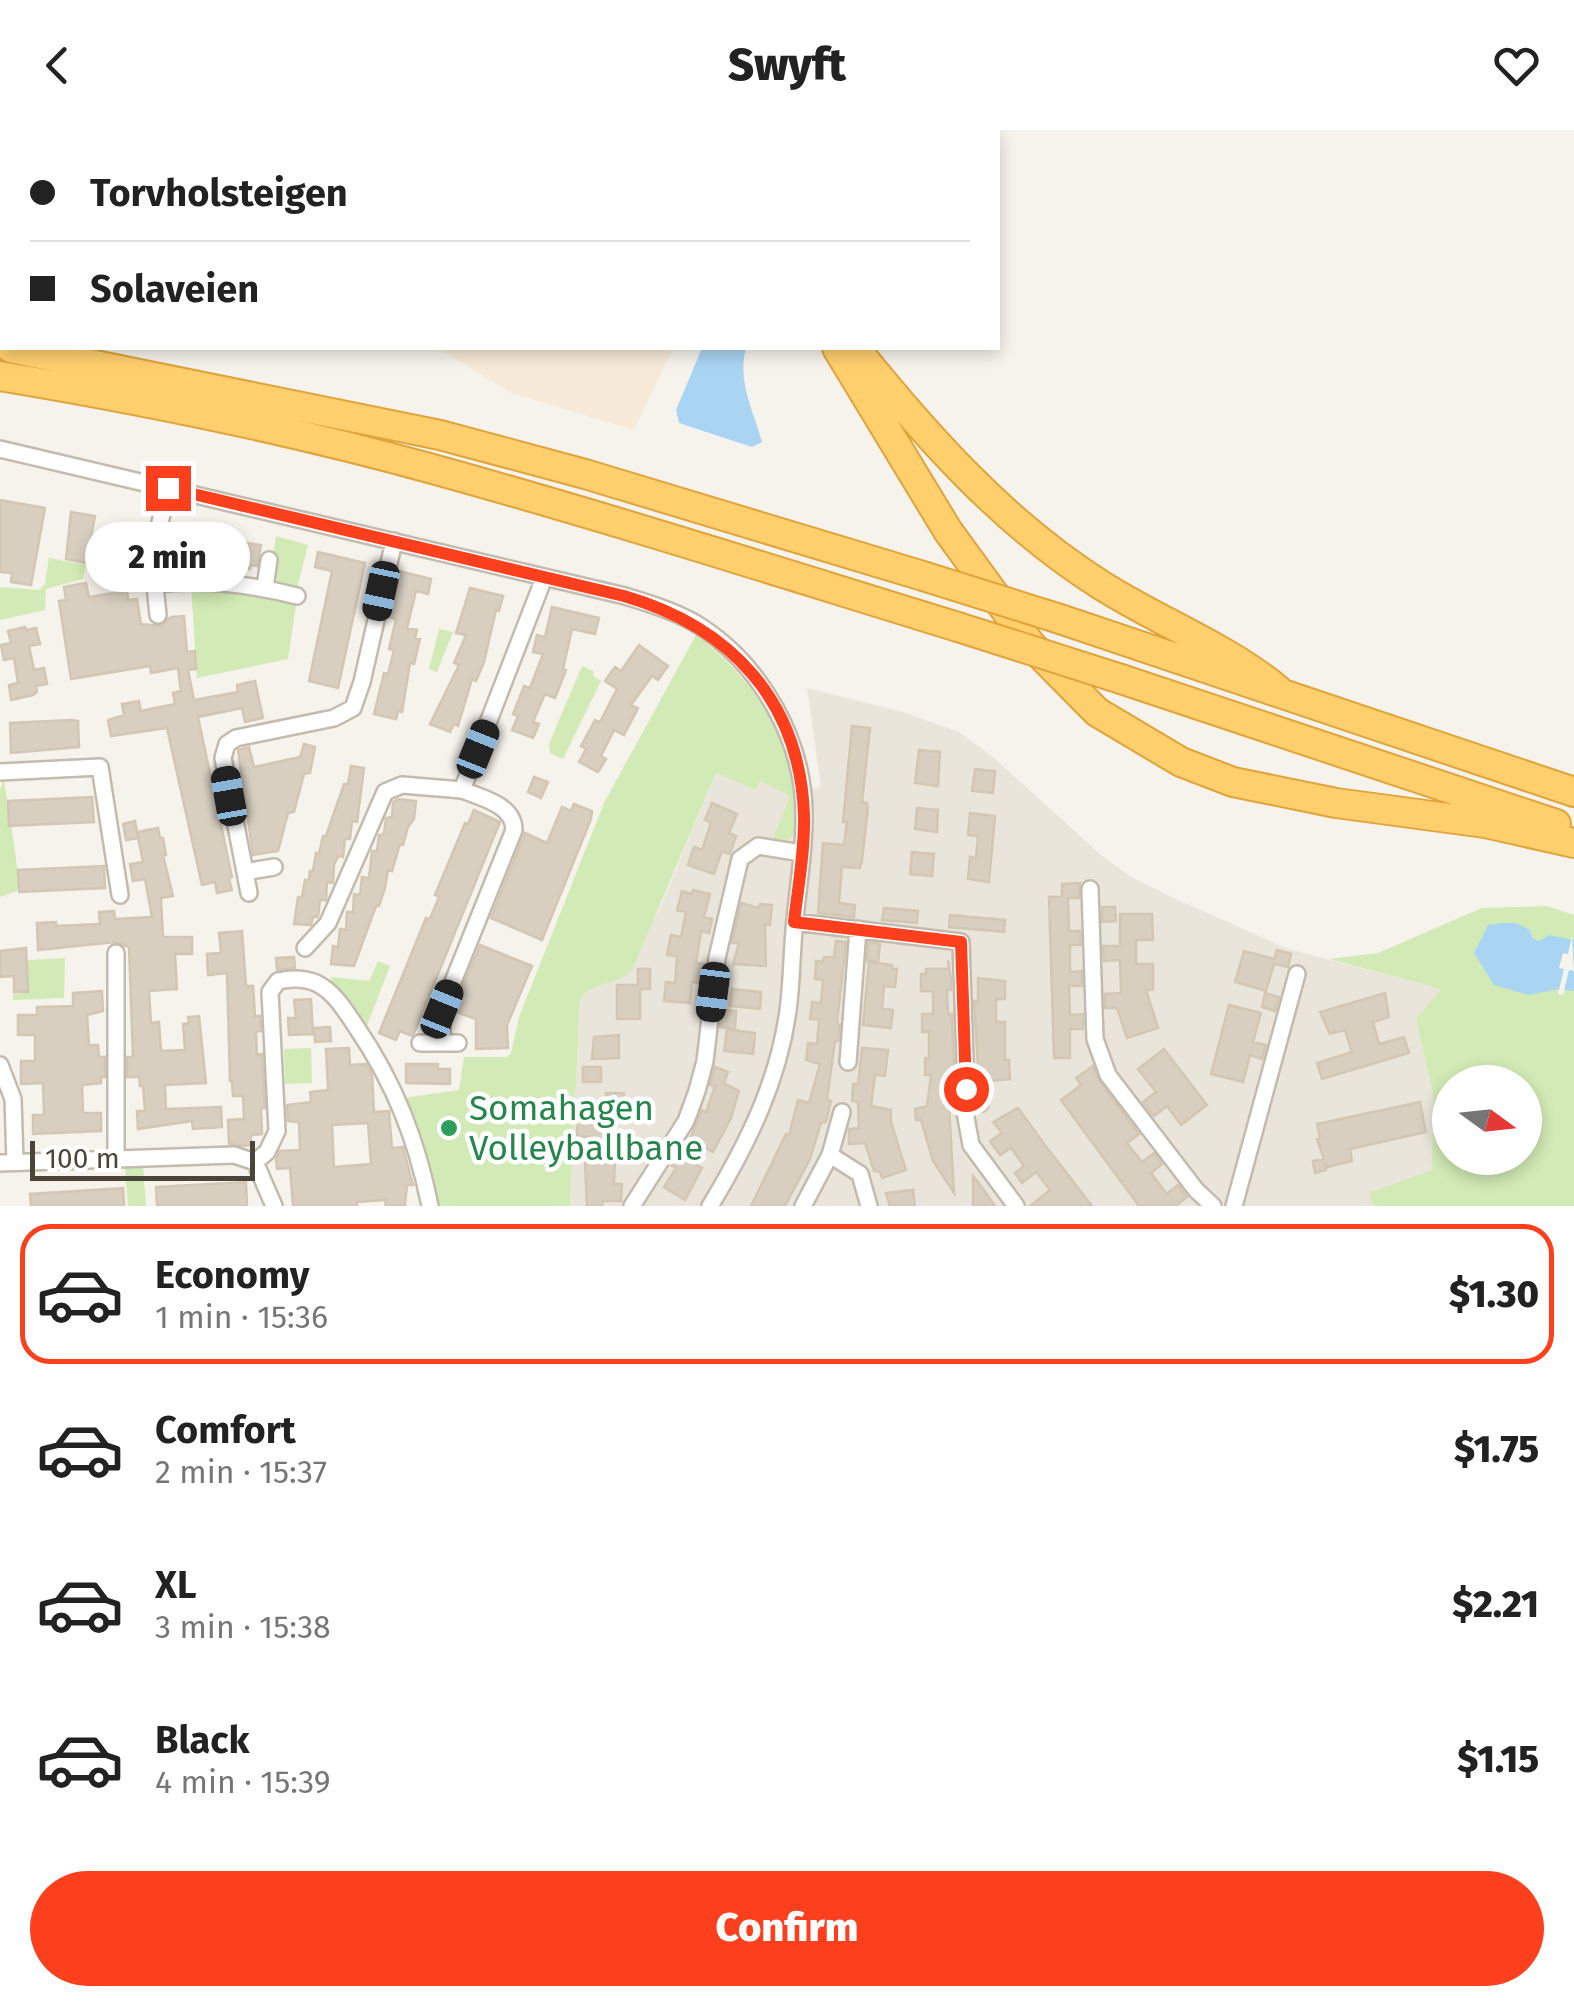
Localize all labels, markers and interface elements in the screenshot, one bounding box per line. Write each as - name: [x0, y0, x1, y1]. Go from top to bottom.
- icon: back: [30, 38, 85, 93]
- text: Swyft: [728, 38, 846, 92]
- icon: heart: [1489, 38, 1544, 93]
- text: Torvholsteigen: [90, 170, 348, 216]
- text: Solaveien: [90, 266, 259, 312]
- route end: [146, 466, 191, 511]
- callout: 2 min: [86, 523, 250, 593]
- text: 2 min: [128, 538, 207, 576]
- car: [360, 559, 402, 623]
- car: [453, 716, 503, 782]
- car: [209, 764, 249, 828]
- car: [694, 960, 732, 1024]
- car: [417, 976, 467, 1042]
- north arrow: [1432, 1065, 1542, 1175]
- map controls: [1432, 1065, 1542, 1175]
- route start: [944, 1067, 989, 1112]
- place label: Somahagen Volleyballbane: [469, 1087, 703, 1169]
- marker: Somahagen Volleyballbane: [438, 1117, 460, 1139]
- scale bar: [30, 1136, 255, 1180]
- text: 100 m: [45, 1142, 120, 1175]
- icon: car: [35, 1249, 125, 1339]
- text: Economy: [155, 1252, 310, 1298]
- text: $1.30: [1449, 1271, 1539, 1317]
- text: 1 min · 15:36: [155, 1298, 328, 1336]
- icon: car: [35, 1404, 125, 1494]
- text: Comfort: [155, 1407, 296, 1453]
- text: $1.75: [1454, 1426, 1539, 1472]
- text: 2 min · 15:37: [155, 1453, 327, 1491]
- icon: car: [35, 1559, 125, 1649]
- text: XL: [155, 1562, 197, 1608]
- text: $2.21: [1452, 1581, 1539, 1627]
- text: 3 min · 15:38: [155, 1608, 331, 1646]
- icon: car: [35, 1714, 125, 1804]
- text: Black: [155, 1717, 250, 1763]
- text: $1.15: [1457, 1736, 1539, 1782]
- text: 4 min · 15:39: [155, 1763, 331, 1801]
- button: Confirm: [30, 1871, 1544, 1986]

